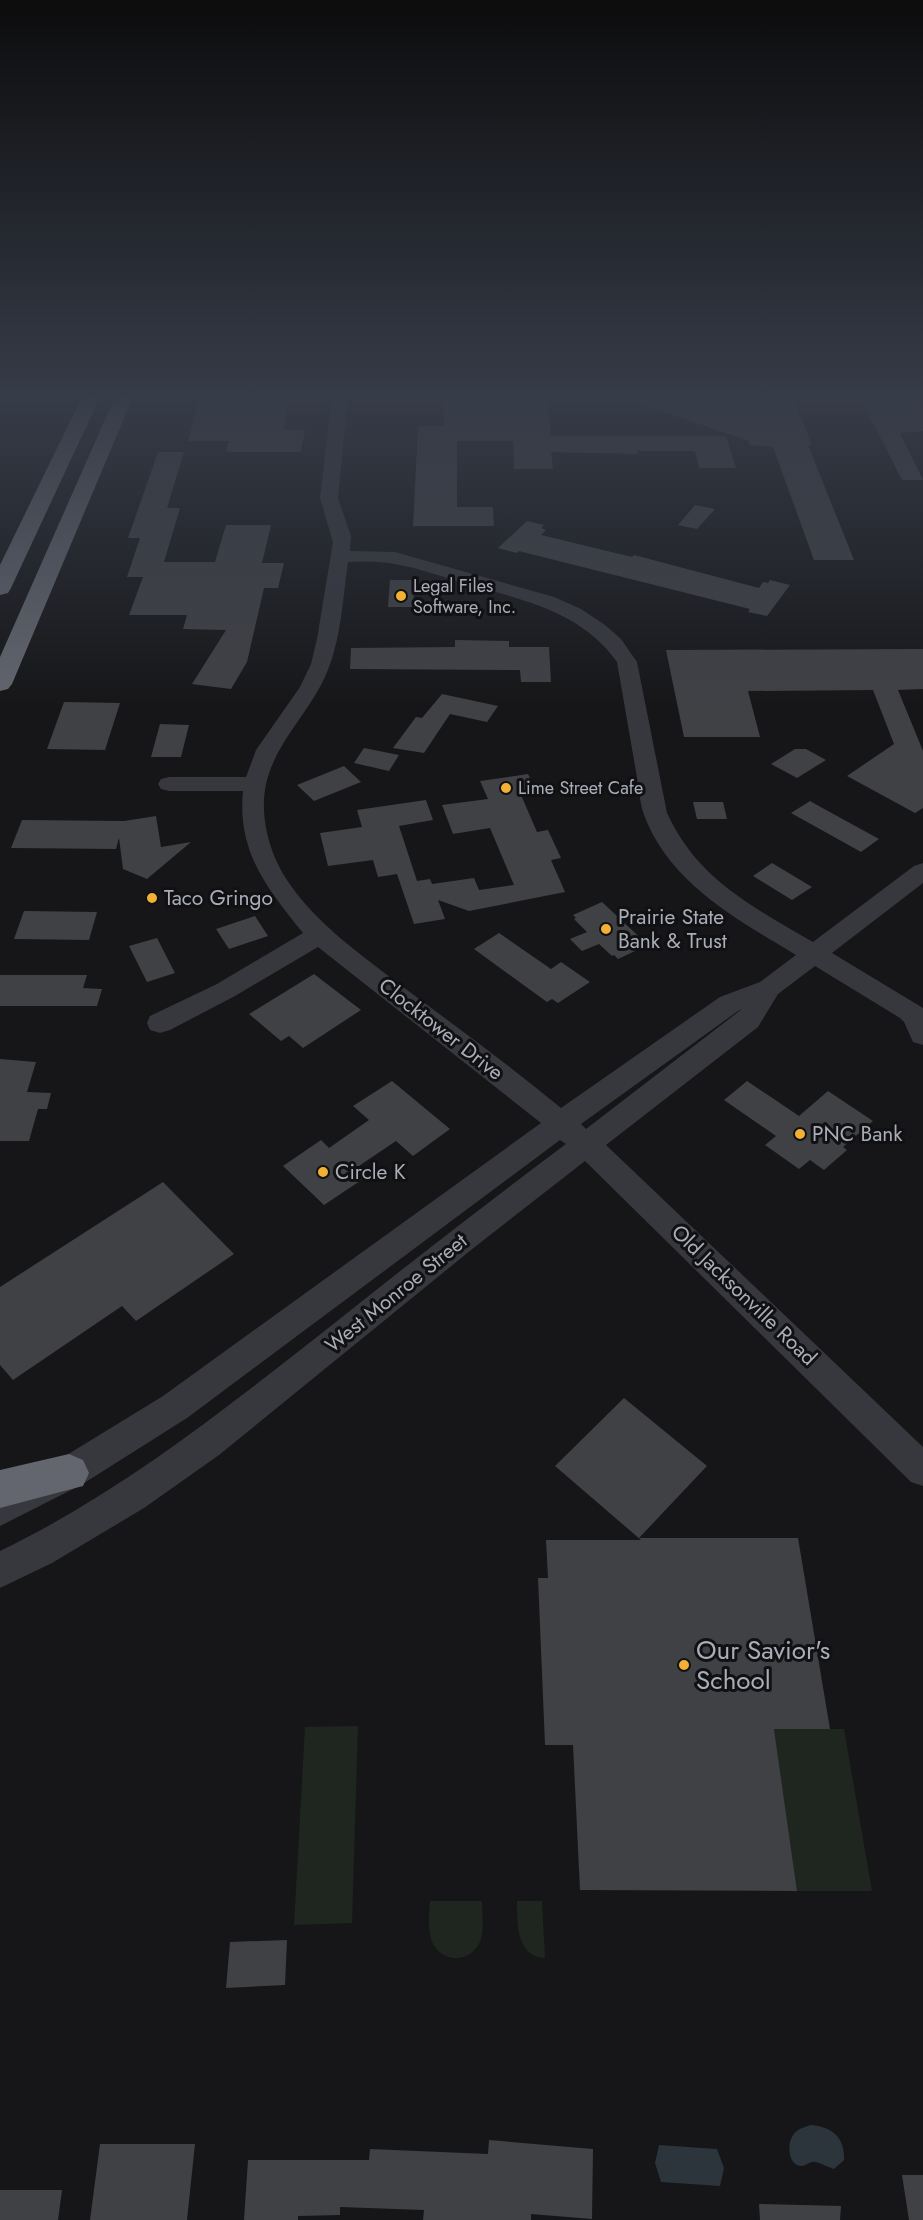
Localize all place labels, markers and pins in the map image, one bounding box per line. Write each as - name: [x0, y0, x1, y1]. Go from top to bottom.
- place label: Legal Files Software, Inc.: [413, 573, 516, 620]
- marker: Legal Files Software, Inc.: [394, 589, 408, 603]
- place label: Lime Street Cafe: [518, 775, 643, 801]
- marker: Lime Street Cafe: [499, 781, 513, 795]
- place label: Taco Gringo: [164, 883, 273, 913]
- marker: Taco Gringo: [145, 891, 159, 905]
- place label: Prairie State Bank & Trust: [618, 902, 727, 956]
- marker: Prairie State Bank & Trust: [599, 922, 613, 936]
- place label: PNC Bank: [812, 1119, 903, 1149]
- marker: PNC Bank: [793, 1127, 807, 1141]
- place label: Circle K: [335, 1157, 406, 1187]
- marker: Circle K: [316, 1165, 330, 1179]
- place label: Our Savior's School: [696, 1631, 830, 1699]
- marker: Our Savior's School: [677, 1658, 691, 1672]

